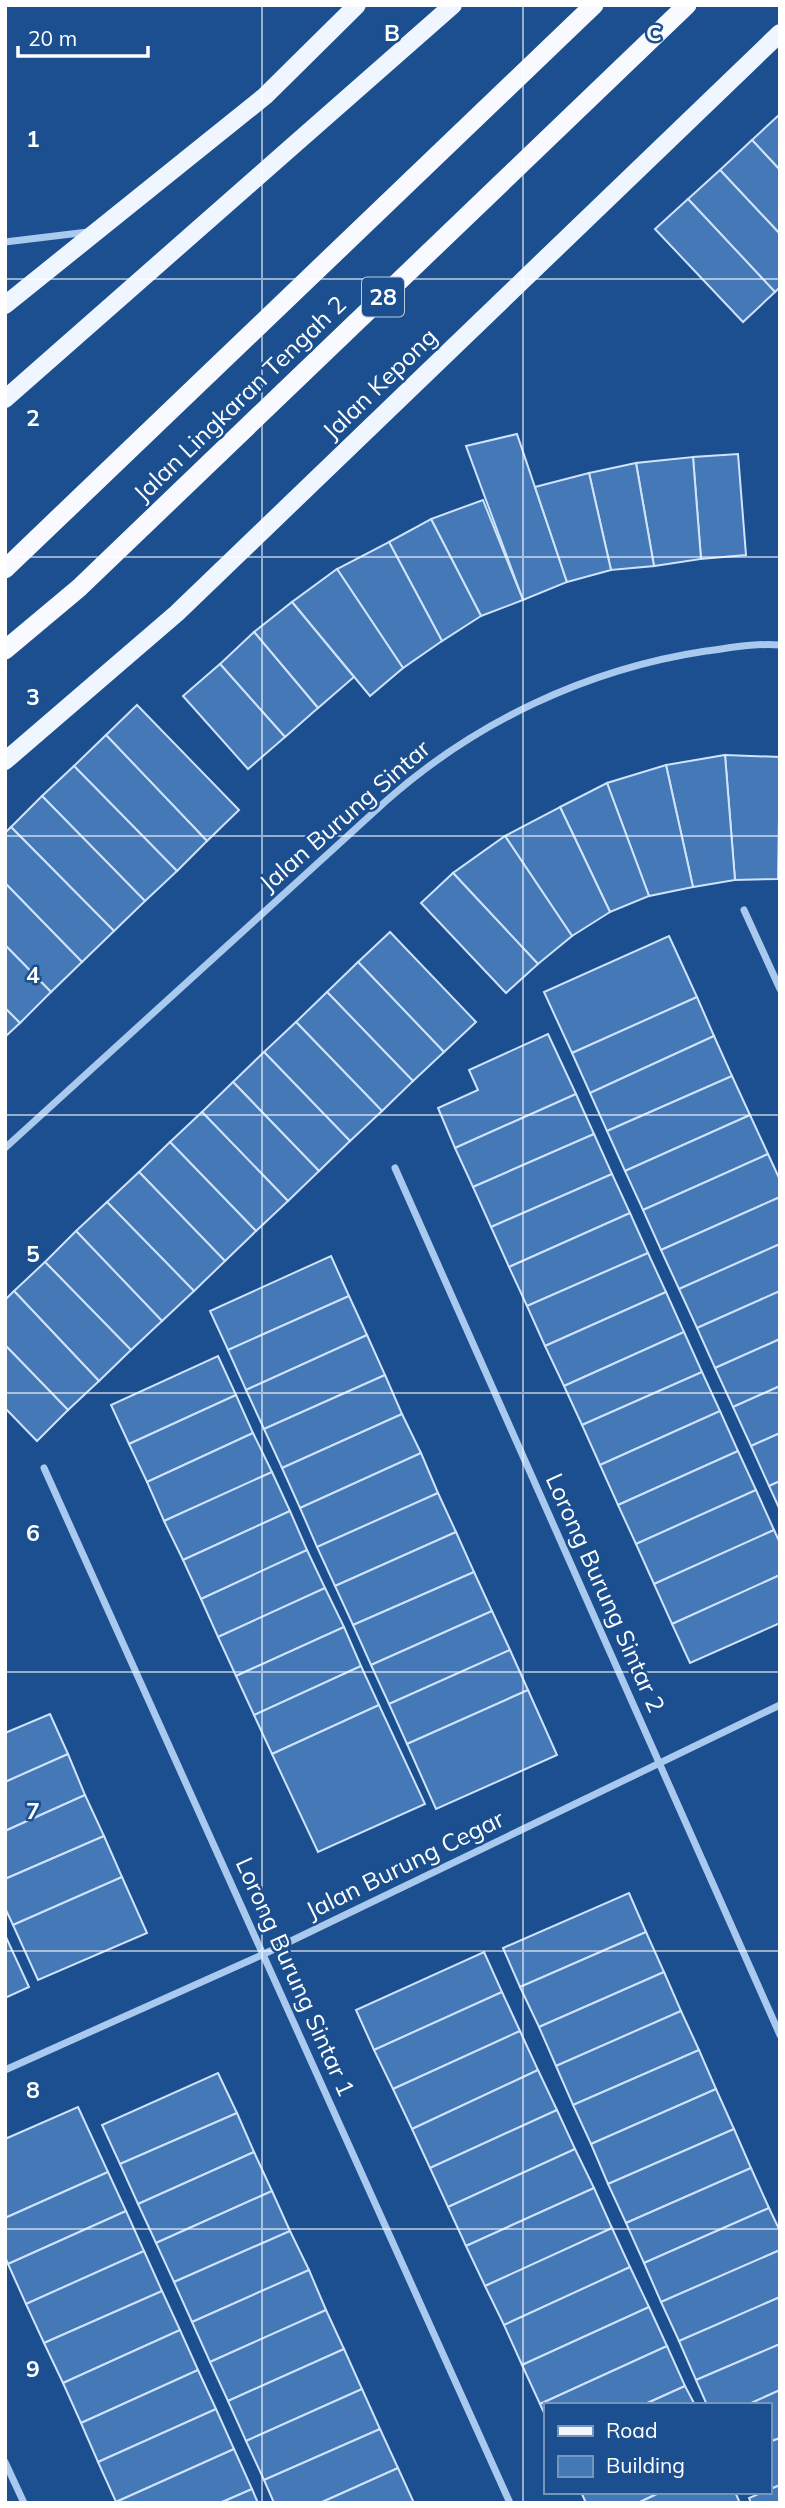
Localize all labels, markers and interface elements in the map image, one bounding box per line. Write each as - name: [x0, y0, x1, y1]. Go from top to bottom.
- scale bar: [18, 14, 147, 58]
- text: B: [384, 18, 400, 47]
- text: C: [646, 18, 662, 47]
- text: 20 m: [28, 25, 77, 51]
- text: 1: [26, 124, 40, 153]
- road number: 28: [362, 278, 404, 316]
- street label: Jalan Lingkaran Tengah 2: [127, 289, 352, 508]
- street label: Jalan Kepong: [316, 321, 443, 445]
- text: 2: [26, 403, 40, 432]
- text: 3: [26, 682, 40, 711]
- street label: Jalan Burung Sintar: [253, 733, 436, 898]
- text: 4: [26, 960, 40, 989]
- text: 5: [26, 1239, 40, 1268]
- street label: Lorong Burung Sintar 2: [540, 1469, 672, 1717]
- text: 6: [26, 1518, 40, 1547]
- text: 7: [26, 1796, 40, 1825]
- street label: Jalan Burung Cegar: [301, 1803, 509, 1925]
- street label: Lorong Burung Sintar 1: [230, 1853, 362, 2101]
- text: 8: [26, 2075, 40, 2104]
- text: 9: [26, 2354, 40, 2383]
- legend: [544, 2403, 771, 2494]
- text: Road: [606, 2417, 657, 2443]
- text: Building: [606, 2452, 685, 2478]

